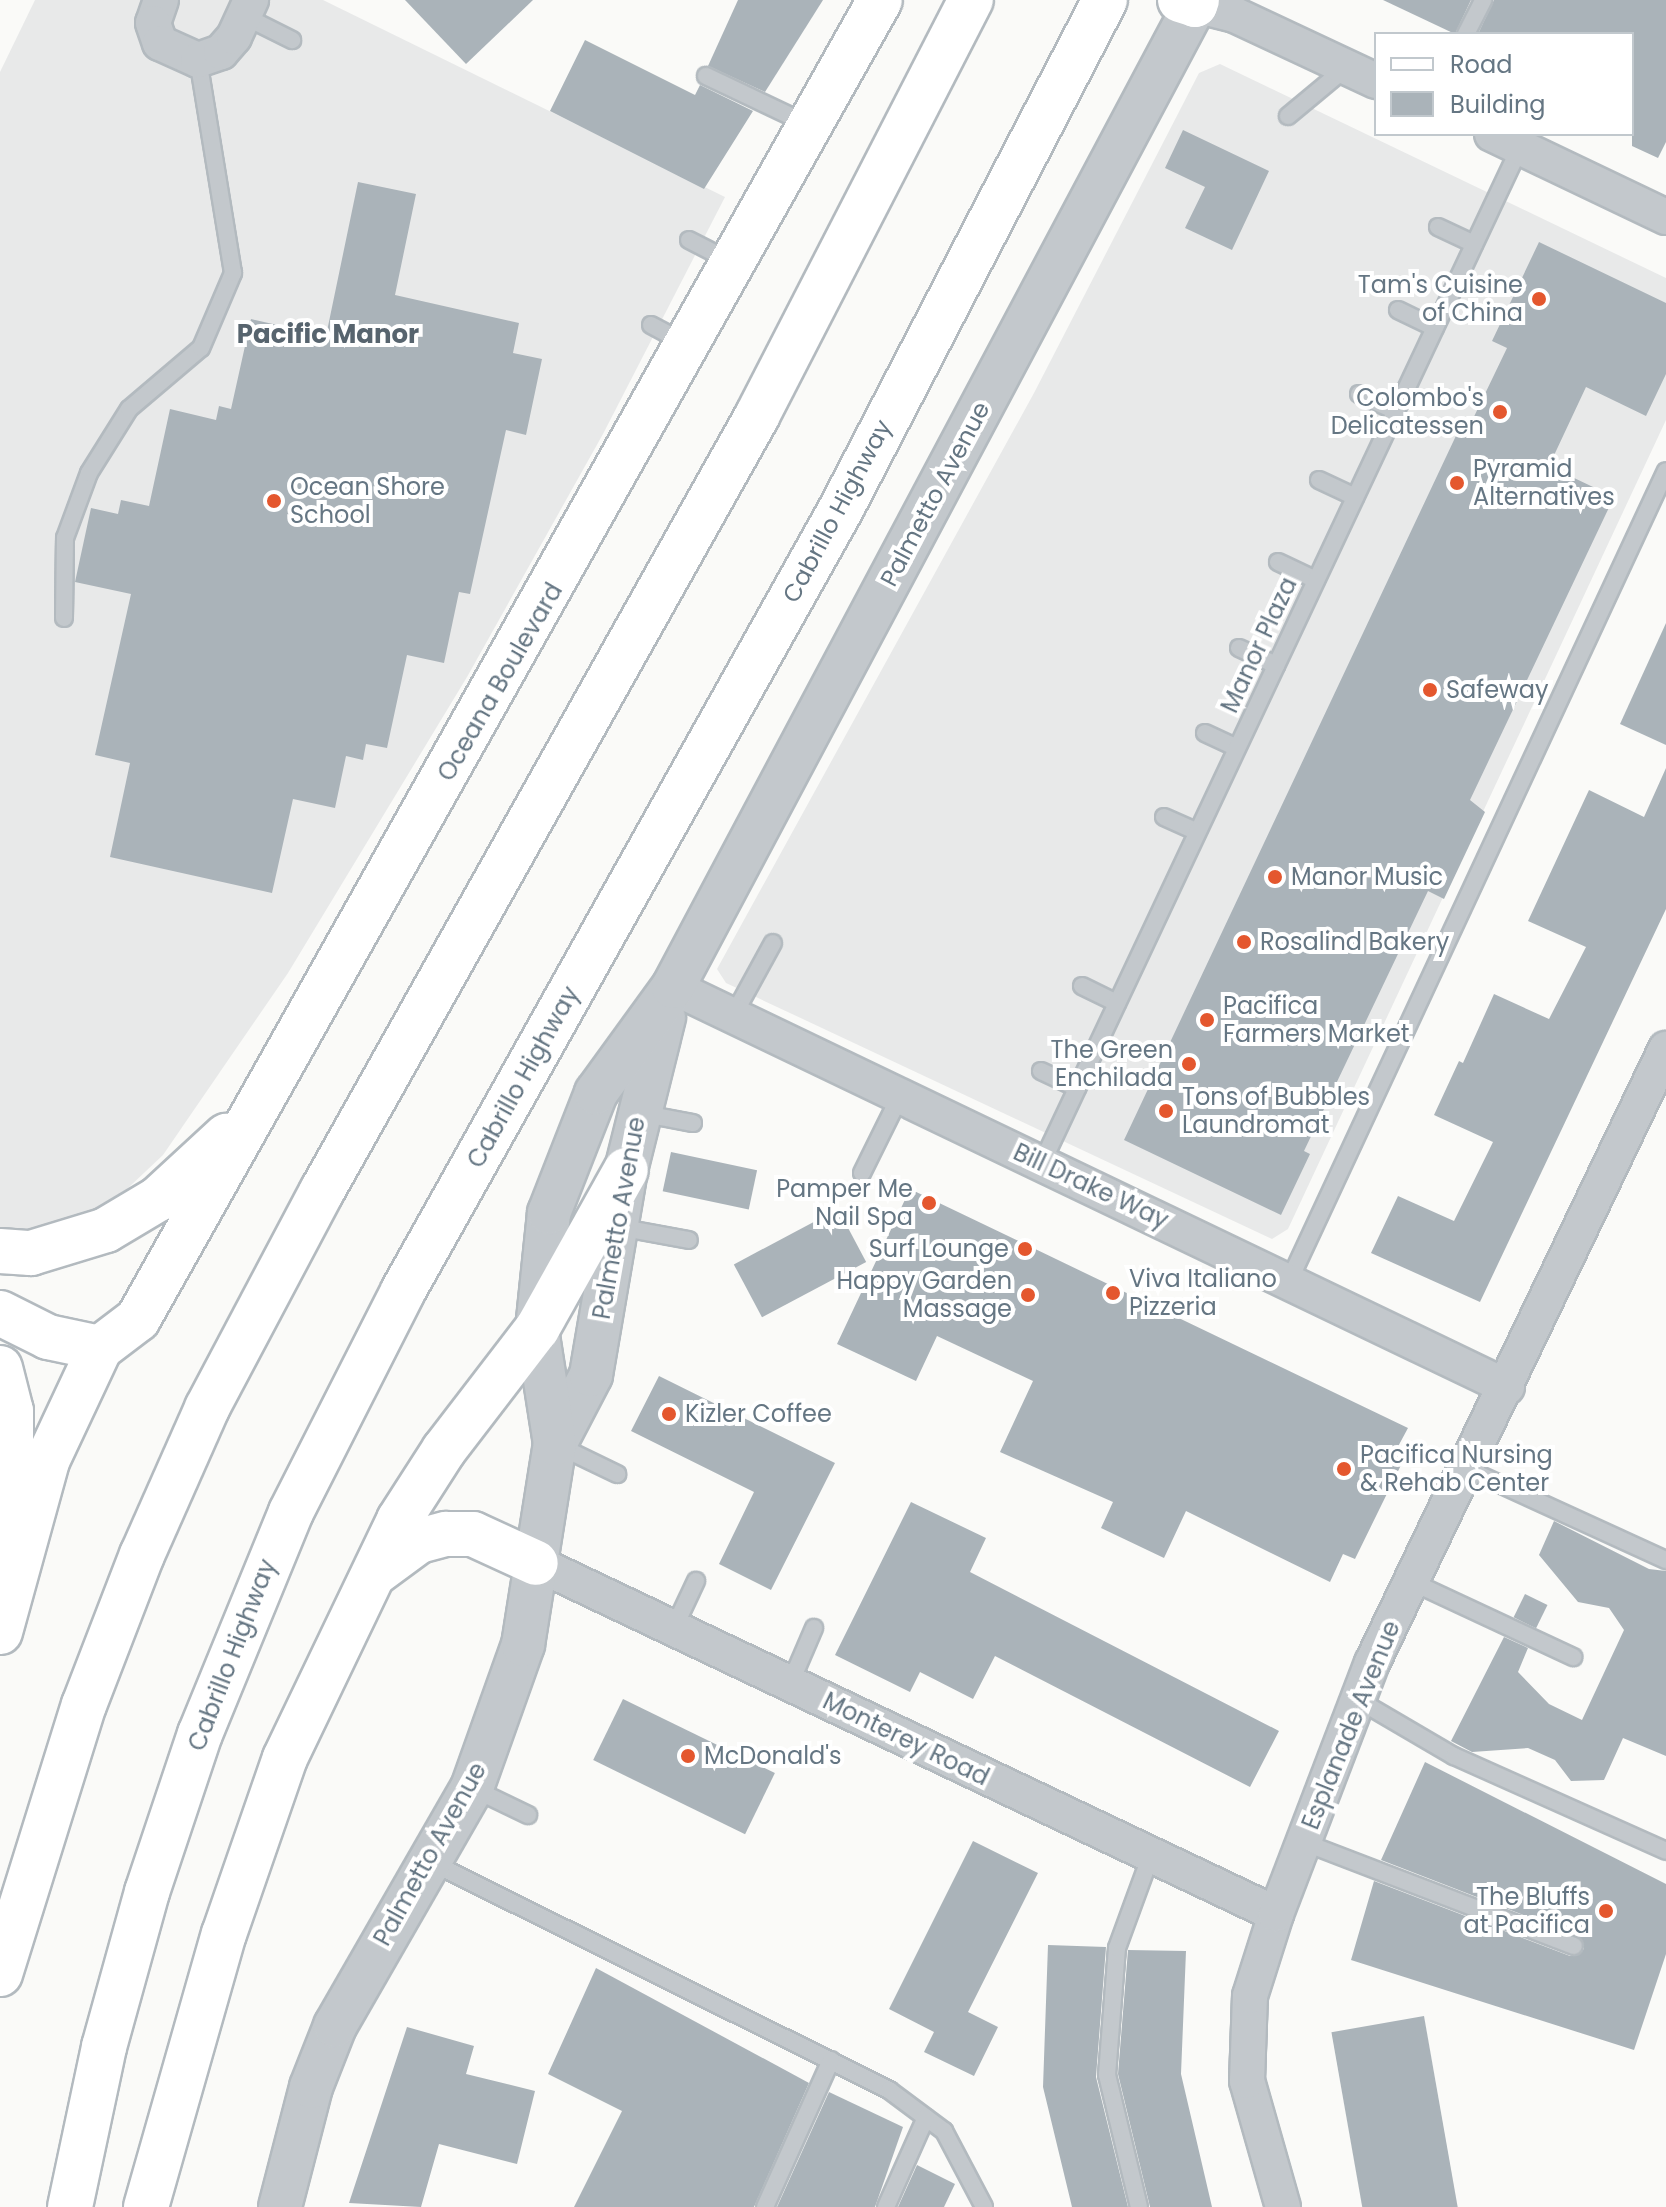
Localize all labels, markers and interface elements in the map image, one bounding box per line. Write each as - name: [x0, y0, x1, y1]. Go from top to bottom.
- legend: [1374, 32, 1634, 136]
- text: Road: [1450, 48, 1512, 81]
- text: Building: [1450, 88, 1546, 121]
- place label: Tam's Cuisine of China: [1358, 271, 1523, 327]
- marker: Tam's Cuisine of China: [1530, 290, 1548, 308]
- district label: Pacific Manor: [237, 319, 419, 351]
- place label: Colombo's Delicatessen: [1331, 384, 1484, 440]
- street label: Palmetto Avenue: [874, 397, 996, 591]
- marker: Colombo's Delicatessen: [1491, 403, 1509, 421]
- street label: Cabrillo Highway: [777, 415, 897, 607]
- place label: Pyramid Alternatives: [1473, 455, 1615, 511]
- place label: Ocean Shore School: [290, 473, 445, 529]
- marker: Pyramid Alternatives: [1448, 474, 1466, 492]
- marker: Ocean Shore School: [265, 492, 283, 510]
- street label: Manor Plaza: [1215, 573, 1303, 717]
- street label: Oceana Boulevard: [432, 578, 568, 786]
- place label: Safeway: [1446, 676, 1549, 704]
- marker: Safeway: [1421, 681, 1439, 699]
- place label: Manor Music: [1291, 863, 1443, 891]
- marker: Manor Music: [1266, 868, 1284, 886]
- place label: Rosalind Bakery: [1260, 928, 1449, 956]
- marker: Rosalind Bakery: [1235, 933, 1253, 951]
- street label: Cabrillo Highway: [461, 981, 585, 1173]
- place label: Pacifica Farmers Market: [1223, 992, 1410, 1048]
- marker: Pacifica Farmers Market: [1198, 1011, 1216, 1029]
- place label: The Green Enchilada: [1051, 1036, 1173, 1092]
- marker: The Green Enchilada: [1180, 1055, 1198, 1073]
- place label: Tons of Bubbles Laundromat: [1182, 1083, 1370, 1139]
- marker: Tons of Bubbles Laundromat: [1157, 1102, 1175, 1120]
- street label: Palmetto Avenue: [587, 1115, 651, 1321]
- street label: Bill Drake Way: [1009, 1137, 1173, 1235]
- place label: Pamper Me Nail Spa: [776, 1175, 913, 1231]
- marker: Pamper Me Nail Spa: [920, 1194, 938, 1212]
- place label: Surf Lounge: [869, 1235, 1009, 1263]
- marker: Surf Lounge: [1016, 1240, 1034, 1258]
- place label: Viva Italiano Pizzeria: [1129, 1265, 1277, 1321]
- place label: Happy Garden Massage: [836, 1267, 1012, 1323]
- marker: Viva Italiano Pizzeria: [1104, 1284, 1122, 1302]
- marker: Happy Garden Massage: [1019, 1286, 1037, 1304]
- place label: Kizler Coffee: [685, 1400, 832, 1428]
- marker: Kizler Coffee: [660, 1405, 678, 1423]
- place label: Pacifica Nursing & Rehab Center: [1360, 1441, 1553, 1497]
- marker: Pacifica Nursing & Rehab Center: [1335, 1460, 1353, 1478]
- street label: Cabrillo Highway: [182, 1555, 282, 1755]
- street label: Esplanade Avenue: [1296, 1616, 1406, 1834]
- street label: Monterey Road: [818, 1686, 994, 1792]
- place label: McDonald's: [704, 1742, 842, 1770]
- marker: McDonald's: [679, 1747, 697, 1765]
- street label: Palmetto Avenue: [368, 1757, 492, 1951]
- place label: The Bluffs at Pacifica: [1463, 1883, 1590, 1939]
- marker: The Bluffs at Pacifica: [1597, 1902, 1615, 1920]

